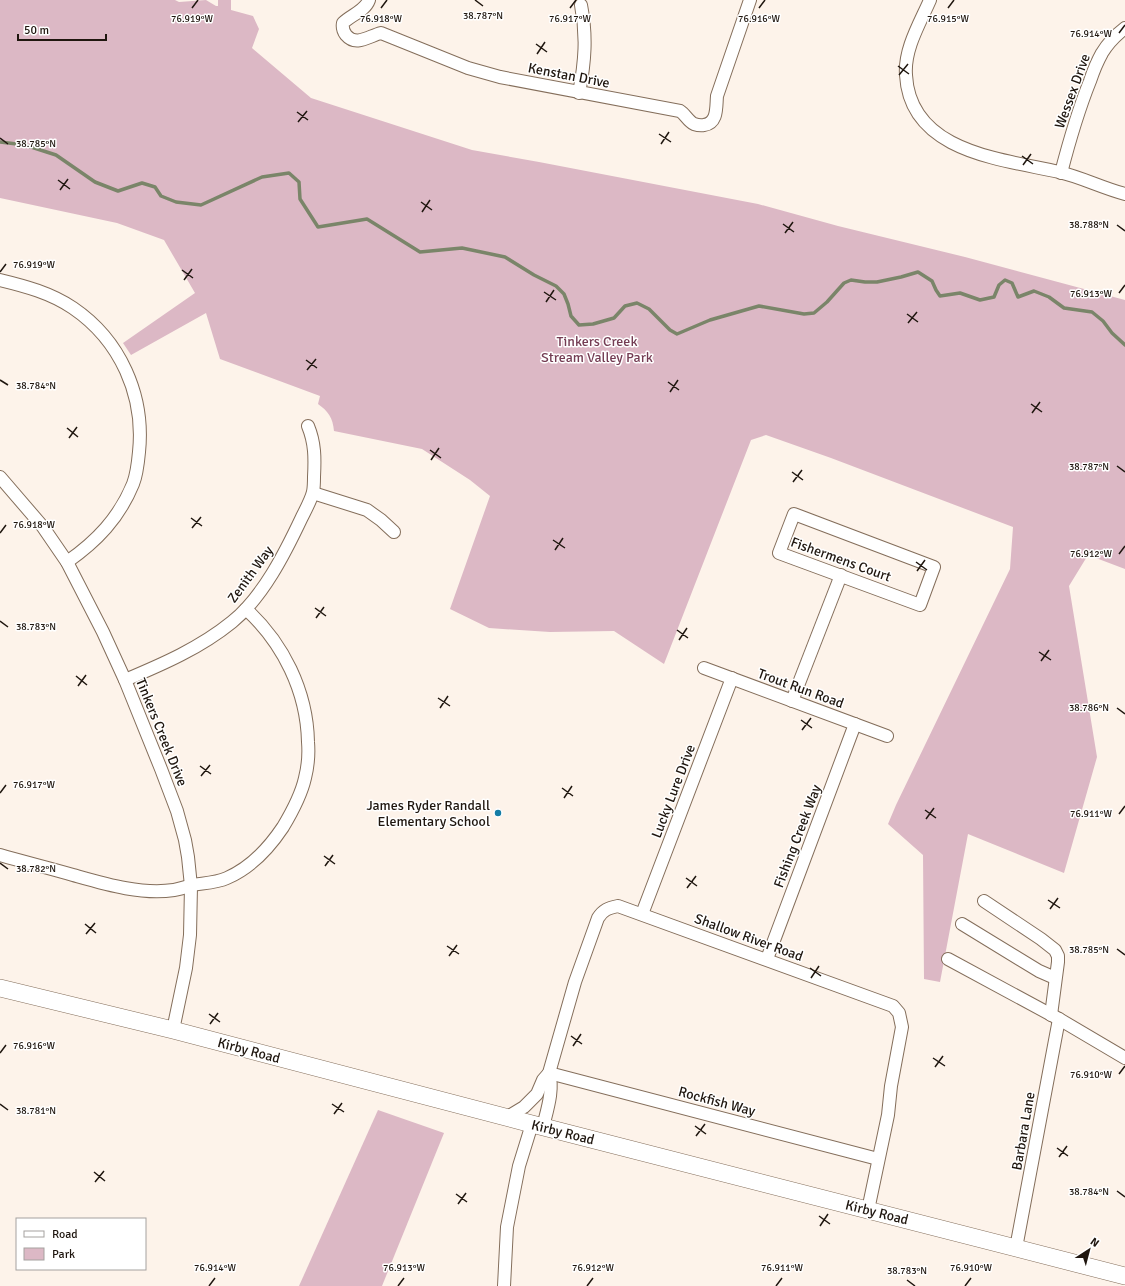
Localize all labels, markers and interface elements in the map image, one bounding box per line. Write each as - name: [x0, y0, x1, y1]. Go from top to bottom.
- text: 38.787°N: [463, 10, 503, 22]
- text: 76.919°W: [171, 13, 213, 25]
- text: 76.918°W: [360, 13, 402, 25]
- text: 76.917°W: [549, 13, 591, 25]
- text: 76.916°W: [738, 13, 780, 25]
- text: 76.915°W: [927, 13, 969, 25]
- scale bar: [18, 16, 106, 42]
- text: 50 m: [24, 23, 49, 38]
- text: 76.914°W: [1070, 28, 1112, 40]
- street label: Wessex Drive: [1051, 51, 1094, 131]
- street label: Kenstan Drive: [527, 59, 611, 92]
- text: 38.785°N: [16, 138, 56, 150]
- text: 38.788°N: [1069, 219, 1109, 231]
- text: 76.919°W: [13, 259, 55, 271]
- text: 76.913°W: [1070, 288, 1112, 300]
- park label: Tinkers Creek Stream Valley Park: [541, 333, 653, 366]
- text: 38.784°N: [16, 380, 56, 392]
- text: 38.787°N: [1069, 461, 1109, 473]
- text: 76.918°W: [13, 519, 55, 531]
- street label: Fishermens Court: [788, 533, 893, 586]
- street label: Zenith Way: [224, 542, 277, 606]
- text: 76.912°W: [1070, 548, 1112, 560]
- text: 38.783°N: [16, 621, 56, 633]
- street label: Trout Run Road: [755, 665, 846, 712]
- street label: Tinkers Creek Drive: [132, 676, 191, 789]
- text: 38.786°N: [1069, 702, 1109, 714]
- street label: Lucky Lure Drive: [648, 742, 699, 840]
- text: 76.917°W: [13, 779, 55, 791]
- street label: Fishing Creek Way: [770, 782, 825, 890]
- place label: James Ryder Randall Elementary School: [366, 797, 490, 830]
- marker: James Ryder Randall Elementary School: [493, 808, 503, 818]
- text: 76.911°W: [1070, 808, 1112, 820]
- text: 38.782°N: [16, 863, 56, 875]
- street label: Shallow River Road: [692, 910, 805, 965]
- text: 38.785°N: [1069, 944, 1109, 956]
- street label: Kirby Road: [216, 1034, 282, 1067]
- text: 76.916°W: [13, 1040, 55, 1052]
- text: 76.910°W: [1070, 1069, 1112, 1081]
- street label: Rockfish Way: [677, 1083, 758, 1120]
- street label: Barbara Lane: [1008, 1091, 1039, 1172]
- text: 38.781°N: [16, 1105, 56, 1117]
- street label: Kirby Road: [530, 1116, 596, 1149]
- text: 38.784°N: [1069, 1186, 1109, 1198]
- street label: Kirby Road: [844, 1196, 910, 1229]
- legend: [16, 1218, 146, 1270]
- text: Road: [52, 1227, 78, 1242]
- north arrow: [1069, 1230, 1109, 1270]
- text: N: [1088, 1235, 1102, 1250]
- text: Park: [52, 1247, 75, 1262]
- text: 76.914°W: [194, 1262, 236, 1274]
- text: 76.913°W: [383, 1262, 425, 1274]
- text: 76.912°W: [572, 1262, 614, 1274]
- text: 76.911°W: [761, 1262, 803, 1274]
- text: 76.910°W: [950, 1262, 992, 1274]
- text: 38.783°N: [887, 1265, 927, 1277]

